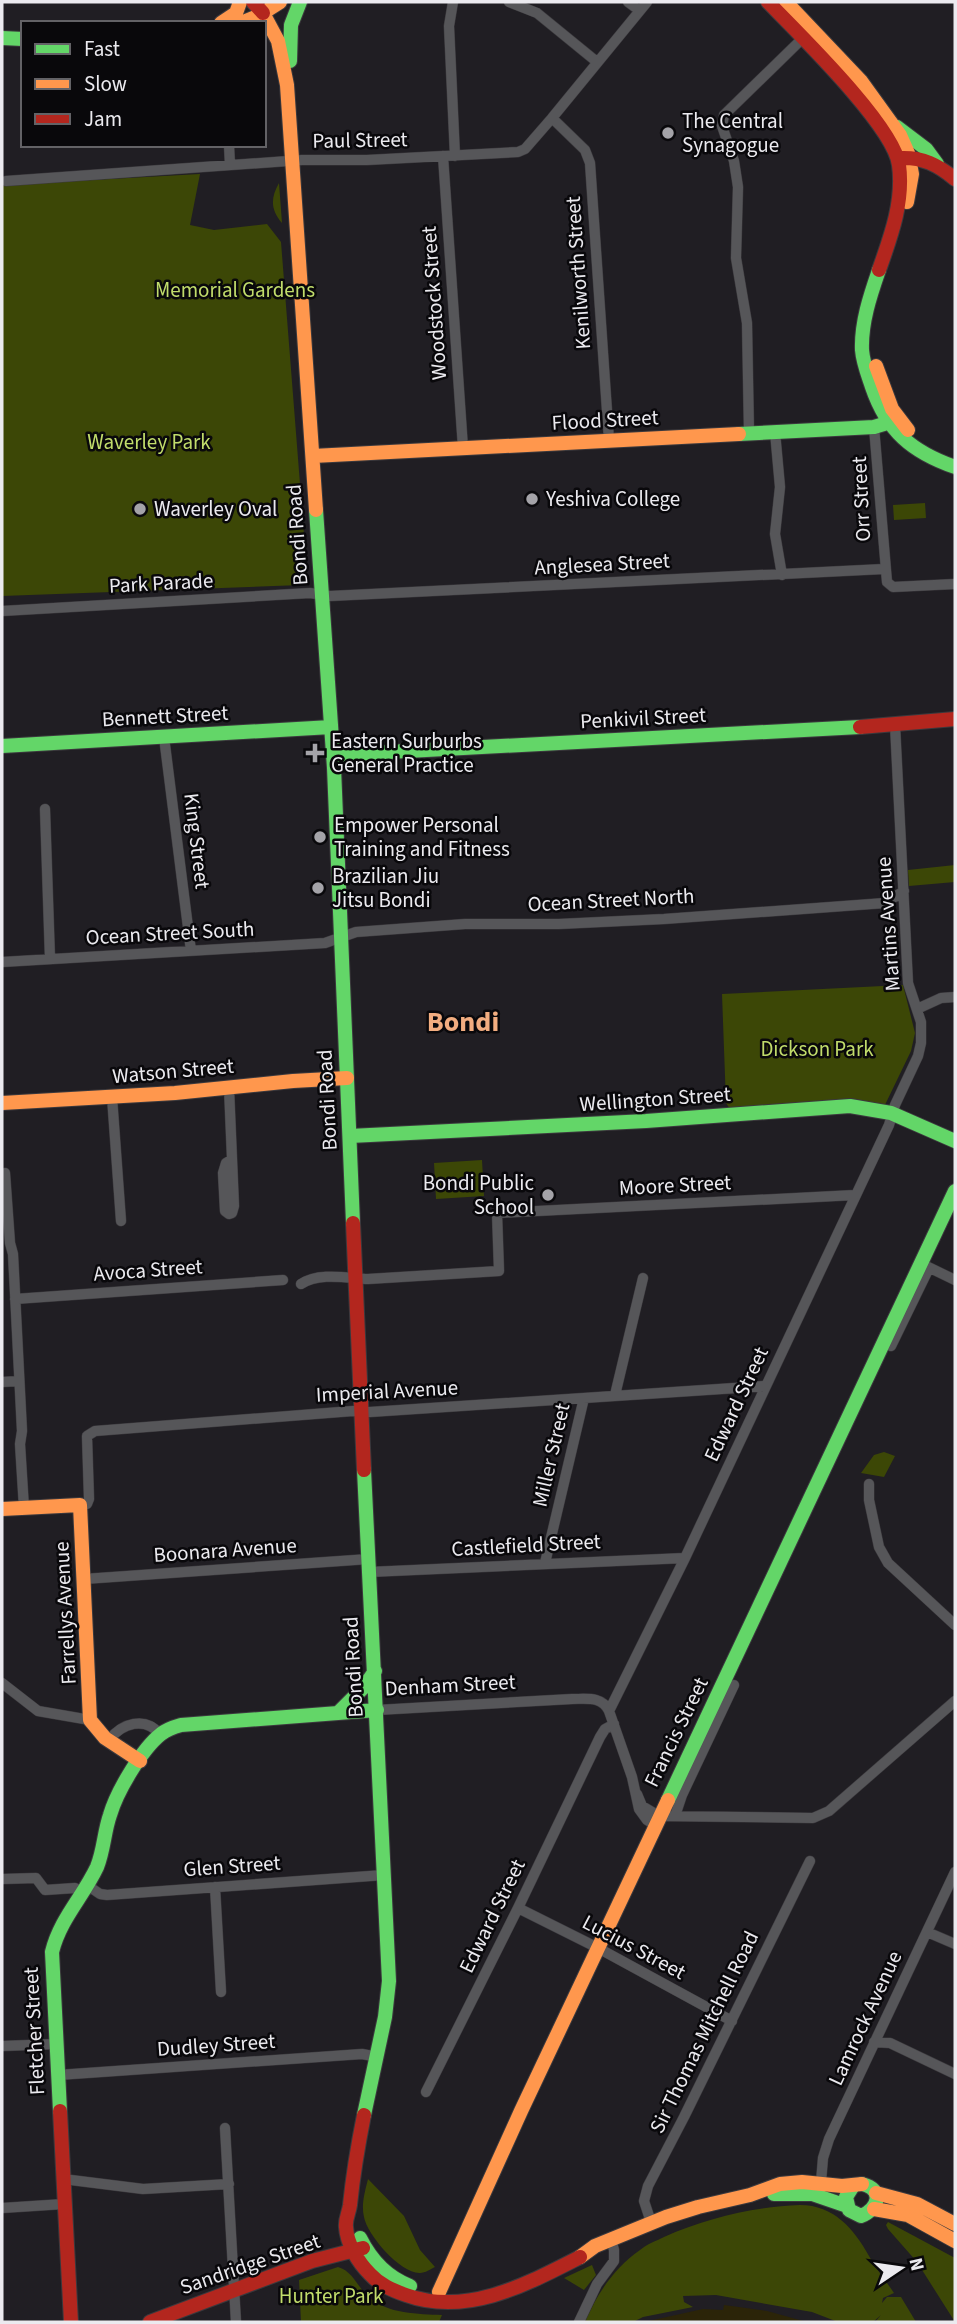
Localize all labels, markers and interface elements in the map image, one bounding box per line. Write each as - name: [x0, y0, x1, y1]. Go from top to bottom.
- legend: [21, 21, 266, 147]
- text: Fast: [84, 34, 120, 64]
- text: Slow: [84, 69, 127, 99]
- text: Jam: [84, 104, 122, 134]
- place label: The Central Synagogue: [682, 106, 783, 160]
- street label: Paul Street: [312, 124, 408, 156]
- marker: The Central Synagogue: [660, 125, 676, 141]
- street label: Kenilworth Street: [558, 195, 598, 351]
- street label: Woodstock Street: [414, 225, 454, 381]
- park label: Memorial Gardens: [155, 275, 315, 305]
- street label: Flood Street: [551, 402, 659, 438]
- park label: Waverley Park: [87, 427, 211, 457]
- street label: Orr Street: [844, 456, 878, 542]
- street label: Bondi Road: [279, 483, 315, 587]
- place label: Yeshiva College: [545, 484, 680, 514]
- marker: Yeshiva College: [524, 491, 540, 507]
- place label: Waverley Oval: [154, 494, 277, 524]
- marker: Waverley Oval: [132, 501, 148, 517]
- street label: Anglesea Street: [534, 545, 670, 583]
- street label: Park Parade: [108, 565, 214, 601]
- street label: Bennett Street: [101, 698, 229, 734]
- street label: Penkivil Street: [579, 700, 707, 736]
- place label: Eastern Surburbs General Practice: [331, 726, 482, 780]
- marker: Eastern Surburbs General Practice: [305, 743, 325, 763]
- street label: King Street: [176, 791, 218, 891]
- place label: Empower Personal Training and Fitness: [334, 810, 510, 864]
- marker: Empower Personal Training and Fitness: [312, 829, 328, 845]
- street label: Martins Avenue: [868, 856, 908, 992]
- place label: Brazilian Jiu Jitsu Bondi: [332, 861, 439, 915]
- marker: Brazilian Jiu Jitsu Bondi: [310, 880, 326, 896]
- street label: Ocean Street North: [527, 881, 695, 919]
- street label: Ocean Street South: [85, 914, 255, 952]
- district label: Bondi: [427, 1002, 499, 1042]
- park label: Dickson Park: [760, 1034, 874, 1064]
- street label: Bondi Road: [309, 1049, 345, 1151]
- street label: Watson Street: [111, 1051, 235, 1091]
- street label: Wellington Street: [578, 1079, 732, 1119]
- street label: Moore Street: [618, 1167, 732, 1203]
- place label: Bondi Public School: [423, 1168, 534, 1222]
- marker: Bondi Public School: [540, 1187, 556, 1203]
- street label: Avoca Street: [93, 1251, 203, 1289]
- street label: Edward Street: [696, 1342, 776, 1466]
- street label: Imperial Avenue: [315, 1372, 459, 1410]
- street label: Miller Street: [524, 1400, 578, 1510]
- street label: Castlefield Street: [451, 1526, 601, 1564]
- street label: Boonara Avenue: [152, 1530, 298, 1570]
- street label: Farrellys Avenue: [46, 1541, 84, 1685]
- street label: Bondi Road: [335, 1616, 371, 1718]
- street label: Denham Street: [384, 1667, 516, 1703]
- street label: Francis Street: [636, 1672, 716, 1792]
- street label: Glen Street: [183, 1848, 281, 1884]
- street label: Edward Street: [451, 1854, 533, 1978]
- street label: Lucius Street: [577, 1907, 691, 1987]
- street label: Sir Thomas Mitchell Road: [642, 1926, 766, 2138]
- street label: Lamrock Avenue: [821, 1946, 909, 2090]
- street label: Fletcher Street: [16, 1966, 52, 2096]
- street label: Dudley Street: [156, 2026, 276, 2064]
- street label: Sandridge Street: [176, 2226, 324, 2302]
- north arrow: [866, 2233, 936, 2303]
- text: N: [902, 2255, 931, 2274]
- park label: Hunter Park: [279, 2281, 384, 2311]

